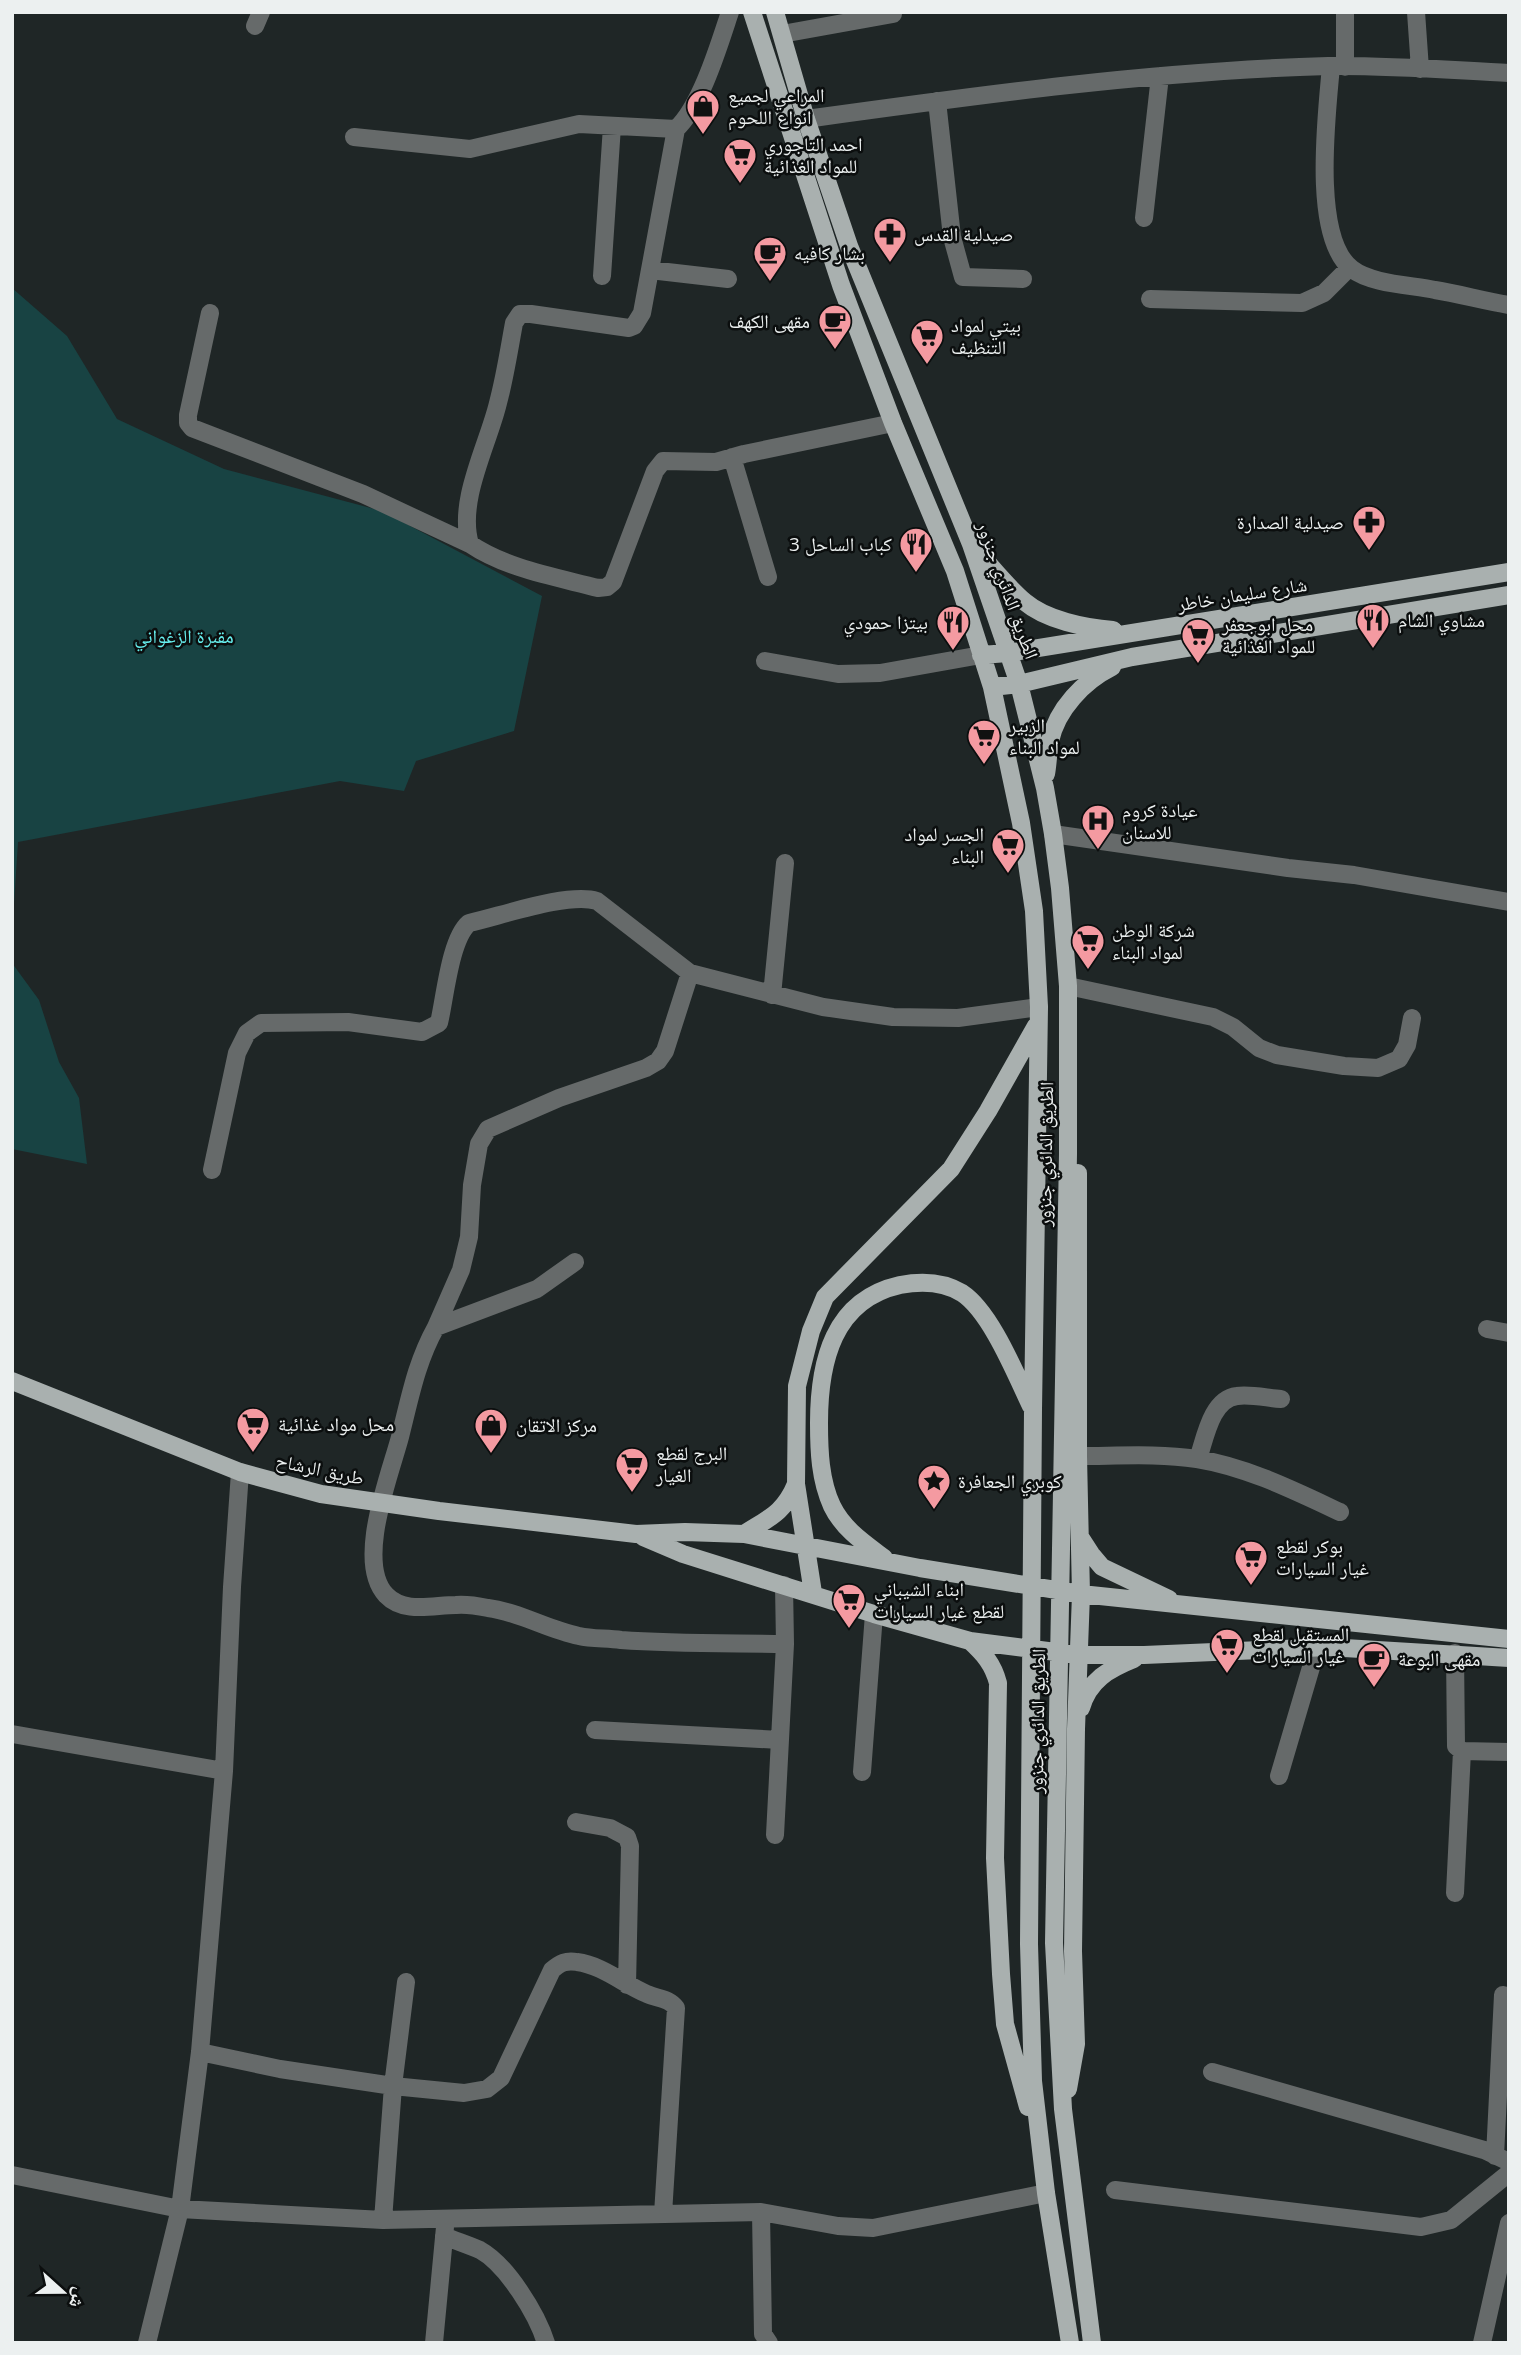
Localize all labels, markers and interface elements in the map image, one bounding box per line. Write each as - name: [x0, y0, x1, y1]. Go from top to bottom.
- place label: المراعي لجميع انواع اللحوم: [728, 82, 825, 131]
- shop icon: المراعي لجميع انواع اللحوم: [684, 87, 722, 136]
- place label: احمد التاجوري للمواد الغذائية: [764, 131, 863, 179]
- supermarket icon: احمد التاجوري للمواد الغذائية: [721, 136, 759, 185]
- pharmacy icon: صيدلية القدس: [871, 215, 909, 264]
- place label: صيدلية القدس: [914, 221, 1013, 247]
- cafe icon: بشار كافيه: [751, 234, 789, 283]
- place label: بشار كافيه: [794, 240, 865, 266]
- cafe icon: مقهى الكهف: [816, 302, 854, 351]
- place label: مقهى الكهف: [729, 308, 810, 334]
- place label: بيتي لمواد التنظيف: [951, 312, 1021, 360]
- supermarket icon: بيتي لمواد التنظيف: [908, 317, 946, 366]
- pharmacy icon: صيدلية الصدارة: [1350, 503, 1388, 552]
- place label: صيدلية الصدارة: [1237, 509, 1344, 535]
- street label: الطريق الدائري جنزور: [968, 516, 1045, 664]
- restaurant icon: كباب الساحل 3: [897, 525, 935, 574]
- place label: كباب الساحل 3: [789, 531, 892, 557]
- street label: شارع سليمان خاطر: [1174, 571, 1309, 617]
- restaurant icon: مشاوي الشام: [1354, 601, 1392, 650]
- restaurant icon: بيتزا حمودي: [934, 603, 972, 652]
- place label: مشاوي الشام: [1398, 607, 1485, 636]
- place label: بيتزا حمودي: [844, 609, 928, 638]
- place label: محل ابوجعفر للمواد الغذائية: [1221, 611, 1315, 659]
- supermarket icon: محل ابوجعفر للمواد الغذائية: [1179, 616, 1217, 665]
- park label: مقبرة الزغواني: [134, 623, 234, 652]
- place label: الزبير لمواد البناء: [1008, 712, 1080, 760]
- supermarket icon: الزبير لمواد البناء: [965, 717, 1003, 766]
- place label: عيادة كروم للاسنان: [1122, 797, 1198, 845]
- hospital icon: عيادة كروم للاسنان: [1079, 802, 1117, 851]
- place label: الجسر لمواد البناء: [904, 821, 984, 869]
- supermarket icon: الجسر لمواد البناء: [989, 826, 1027, 875]
- place label: شركة الوطن لمواد البناء: [1112, 917, 1195, 965]
- supermarket icon: شركة الوطن لمواد البناء: [1069, 922, 1107, 971]
- street label: الطريق الدائري جنزور: [1031, 1081, 1062, 1228]
- supermarket icon: محل مواد غذائية: [234, 1405, 272, 1454]
- shop icon: مركز الاتقان: [472, 1406, 510, 1455]
- place label: محل مواد غذائية: [278, 1411, 394, 1437]
- place label: مركز الاتقان: [516, 1412, 597, 1438]
- place label: البرج لقطع الغيار: [655, 1440, 727, 1488]
- supermarket icon: البرج لقطع الغيار: [613, 1445, 651, 1494]
- street label: طريق الرشاح: [274, 1447, 366, 1491]
- place icon: كوبري الجعافرة: [915, 1462, 953, 1511]
- place label: كوبري الجعافرة: [958, 1468, 1062, 1497]
- place label: بوكر لقطع غيار السيارات: [1276, 1533, 1369, 1581]
- supermarket icon: بوكر لقطع غيار السيارات: [1232, 1538, 1270, 1587]
- place label: ابناء الشيباني لقطع غيار السيارات: [874, 1576, 1004, 1624]
- supermarket icon: ابناء الشيباني لقطع غيار السيارات: [830, 1581, 868, 1630]
- place label: المستقبل لقطع غيار السيارات: [1252, 1621, 1349, 1669]
- supermarket icon: المستقبل لقطع غيار السيارات: [1208, 1626, 1246, 1675]
- cafe icon: مقهى البوعة: [1355, 1640, 1393, 1689]
- place label: مقهى البوعة: [1398, 1646, 1480, 1672]
- street label: الطريق الدائري جنزور: [1023, 1648, 1054, 1795]
- north arrow: [28, 2257, 98, 2327]
- text: ش: [63, 2284, 95, 2312]

